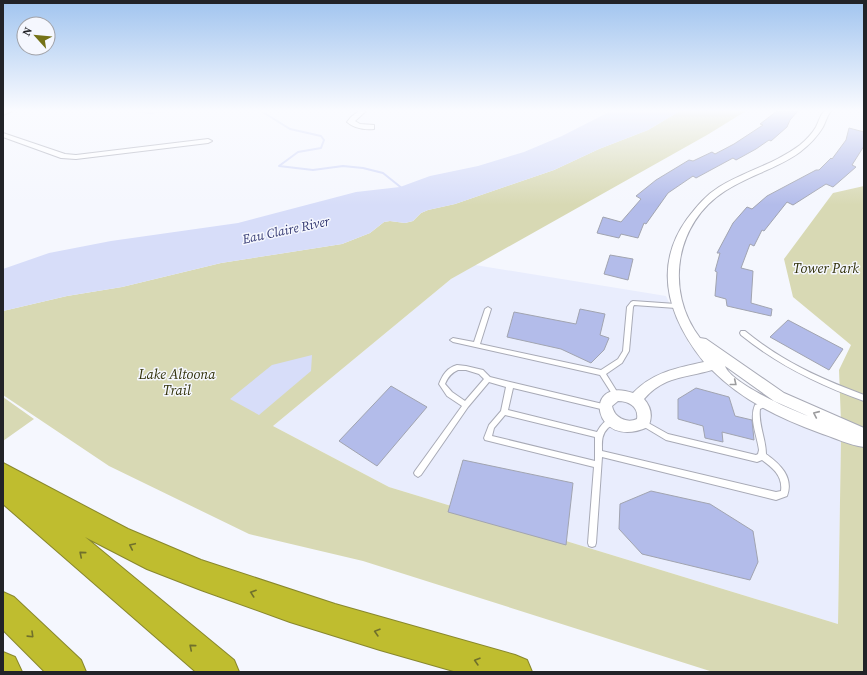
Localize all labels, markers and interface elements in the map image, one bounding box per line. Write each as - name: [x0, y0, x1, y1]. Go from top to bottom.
- north arrow: [16, 16, 56, 56]
- text: N: [19, 25, 36, 39]
- water label: Eau Claire River: [240, 212, 332, 248]
- park label: Tower Park: [793, 258, 859, 278]
- park label: Lake Altoona Trail: [138, 364, 216, 400]
- one-way arrow: [729, 378, 736, 385]
- one-way arrow: [812, 410, 819, 418]
- one-way arrow: [129, 543, 136, 551]
- one-way arrow: [80, 552, 87, 559]
- one-way arrow: [250, 589, 257, 598]
- one-way arrow: [374, 628, 381, 637]
- one-way arrow: [26, 630, 34, 638]
- one-way arrow: [190, 644, 197, 651]
- one-way arrow: [474, 657, 481, 666]

